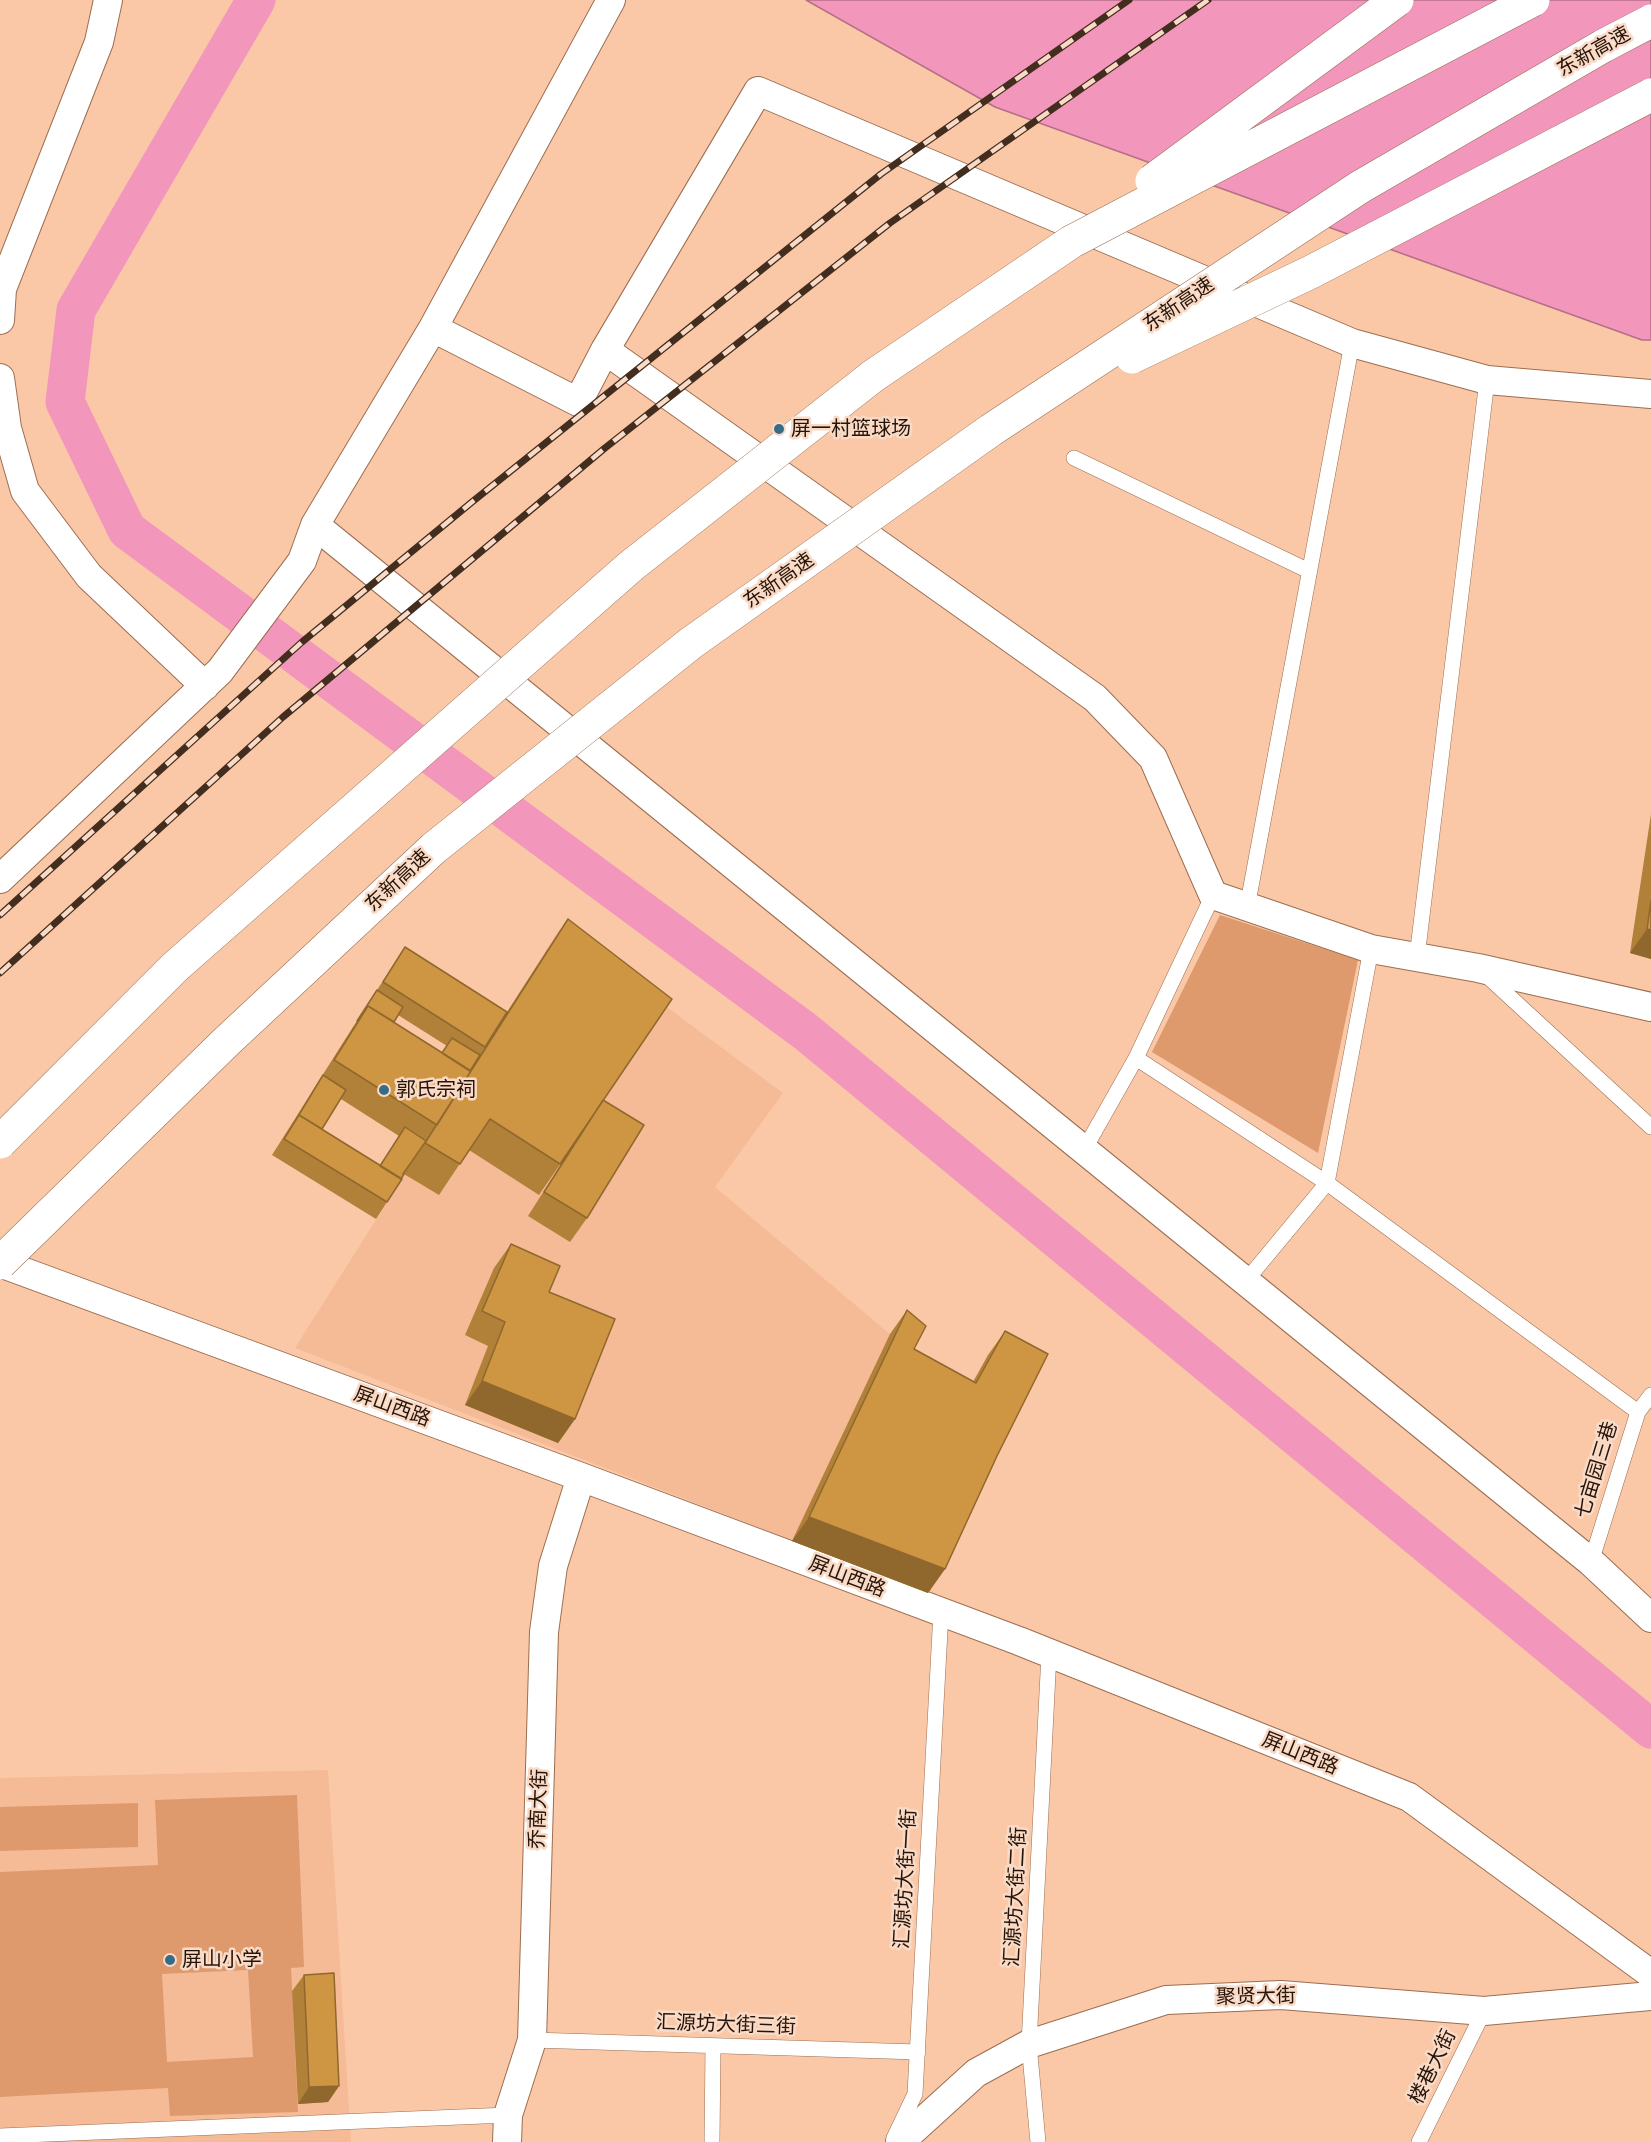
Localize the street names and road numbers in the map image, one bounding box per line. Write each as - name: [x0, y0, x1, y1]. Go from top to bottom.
- street label: 东新高速: [1553, 22, 1635, 82]
- street label: 东新高速: [1139, 273, 1219, 337]
- street label: 东新高速: [739, 548, 819, 614]
- street label: 东新高速: [361, 845, 435, 917]
- street label: 屏山西路: [350, 1382, 434, 1432]
- street label: 七亩园三巷: [1571, 1419, 1623, 1521]
- street label: 屏山西路: [805, 1551, 889, 1603]
- street label: 屏山西路: [1258, 1728, 1342, 1780]
- street label: 乔南大街: [526, 1769, 552, 1849]
- street label: 汇源坊大街一街: [890, 1808, 922, 1950]
- street label: 汇源坊大街二街: [1000, 1826, 1032, 1968]
- street label: 聚贤大街: [1216, 1984, 1296, 2010]
- street label: 汇源坊大街三街: [656, 2011, 796, 2039]
- street label: 楼巷大街: [1405, 2026, 1461, 2108]

